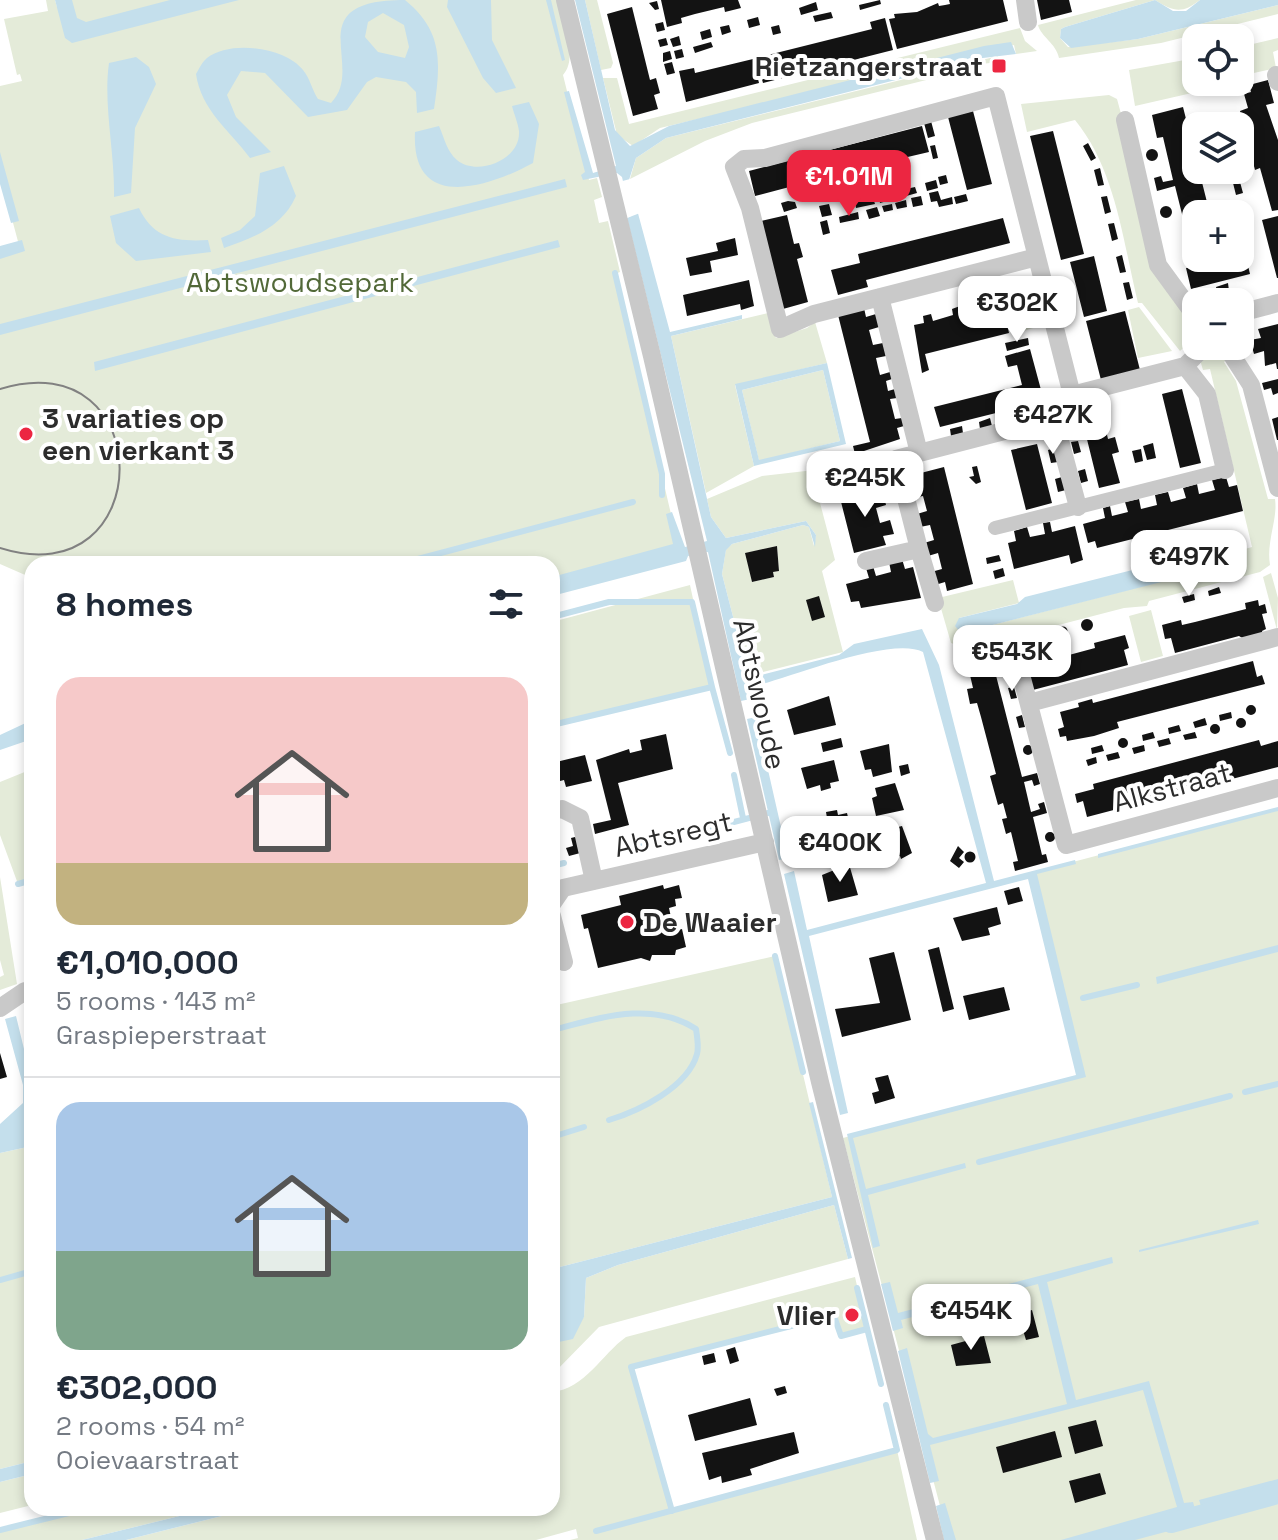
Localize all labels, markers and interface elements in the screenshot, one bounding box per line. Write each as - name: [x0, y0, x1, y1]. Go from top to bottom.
- map controls: [1182, 24, 1254, 360]
- button: locate: [1182, 24, 1254, 96]
- place label: Rietzangerstraat: [755, 48, 983, 84]
- marker: Rietzangerstraat: [990, 57, 1008, 75]
- button: layers: [1182, 112, 1254, 184]
- pin: €1.01M: [784, 150, 914, 218]
- text: €1.01M: [805, 159, 893, 193]
- button: +: [1182, 200, 1254, 272]
- park label: Abtswoudsepark: [186, 264, 414, 300]
- pin: €302K: [961, 276, 1073, 344]
- text: €302K: [976, 285, 1058, 319]
- button: −: [1182, 288, 1254, 360]
- pin: €427K: [997, 388, 1109, 456]
- text: €427K: [1013, 397, 1093, 431]
- place label: 3 variaties op een vierkant 3: [42, 400, 234, 468]
- marker: 3 variaties op een vierkant 3: [17, 425, 35, 443]
- pin: €245K: [809, 451, 921, 519]
- text: €245K: [824, 460, 906, 494]
- pin: €497K: [1133, 530, 1245, 598]
- text: €497K: [1149, 539, 1229, 573]
- icon: filters: [484, 582, 528, 626]
- text: 8 homes: [56, 583, 193, 626]
- street label: Abtswoude: [725, 615, 795, 773]
- pin: €543K: [956, 625, 1068, 693]
- text: €543K: [971, 634, 1053, 668]
- icon: home: [220, 729, 364, 873]
- street label: Alkstraat: [1109, 754, 1235, 820]
- street label: Abtsregt: [610, 803, 736, 865]
- pin: €400K: [784, 816, 896, 884]
- text: €400K: [798, 825, 882, 859]
- place label: De Waaier: [643, 904, 777, 940]
- marker: De Waaier: [618, 913, 636, 931]
- text: €1,010,000: [56, 941, 239, 984]
- text: 5 rooms · 143 m²: [56, 984, 255, 1018]
- text: Graspieperstraat: [56, 1018, 267, 1052]
- icon: home: [220, 1154, 364, 1298]
- pin: €454K: [915, 1284, 1027, 1352]
- text: €454K: [930, 1293, 1012, 1327]
- place label: Vlier: [777, 1297, 836, 1333]
- marker: Vlier: [843, 1306, 861, 1324]
- text: €302,000: [56, 1366, 218, 1409]
- text: 2 rooms · 54 m²: [56, 1409, 245, 1443]
- text: Ooievaarstraat: [56, 1443, 240, 1477]

